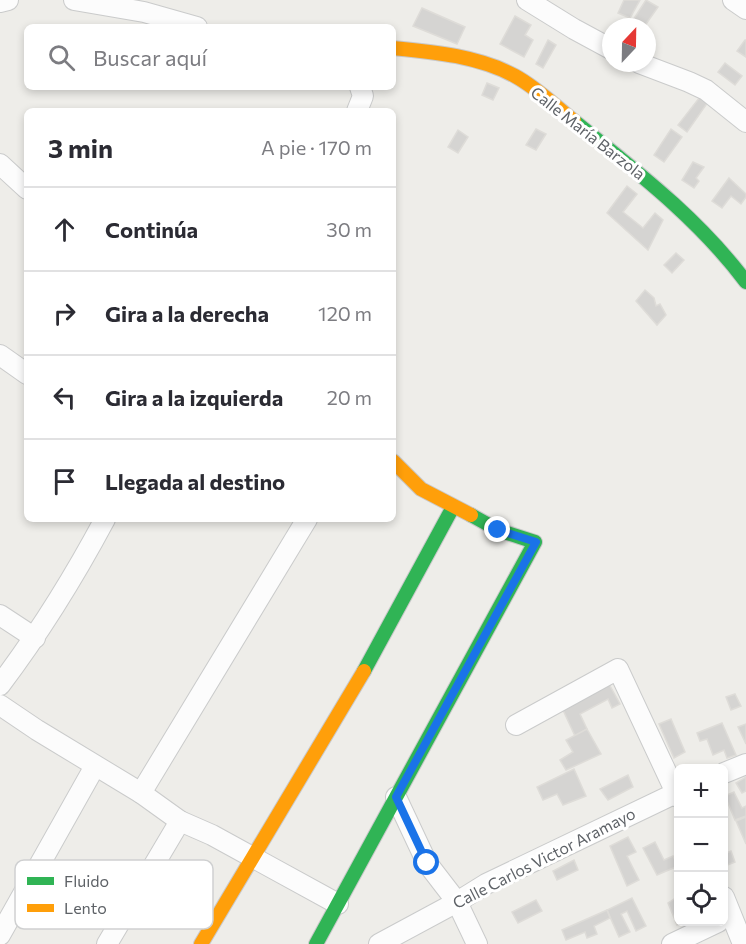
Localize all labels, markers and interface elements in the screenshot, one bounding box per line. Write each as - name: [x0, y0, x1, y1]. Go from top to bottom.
- north arrow: [602, 18, 656, 72]
- search box: [24, 24, 396, 90]
- icon: search: [45, 41, 78, 74]
- text: Buscar aquí: [93, 44, 207, 71]
- street label: Calle María Barzola: [528, 82, 649, 183]
- text: 3 min: [48, 132, 113, 163]
- text: A pie · 170 m: [261, 135, 372, 159]
- icon: ahead: [48, 213, 81, 246]
- text: Continúa: [105, 216, 198, 243]
- text: 30 m: [326, 217, 372, 241]
- icon: right: [48, 297, 81, 330]
- text: Gira a la derecha: [105, 300, 269, 327]
- text: 120 m: [318, 301, 372, 325]
- icon: left: [48, 381, 81, 414]
- text: Gira a la izquierda: [105, 384, 283, 411]
- text: 20 m: [327, 385, 372, 409]
- icon: arrive: [48, 465, 81, 498]
- text: Llegada al destino: [105, 468, 285, 495]
- route end: [484, 516, 510, 542]
- map controls: [674, 764, 728, 926]
- button: +: [674, 764, 728, 818]
- street label: Calle Carlos Victor Aramayo: [449, 803, 638, 912]
- button: −: [674, 818, 728, 872]
- route start: [413, 849, 439, 875]
- legend: [15, 860, 213, 929]
- text: Fluido: [64, 871, 109, 890]
- button: locate: [674, 872, 728, 926]
- text: Lento: [64, 898, 107, 917]

